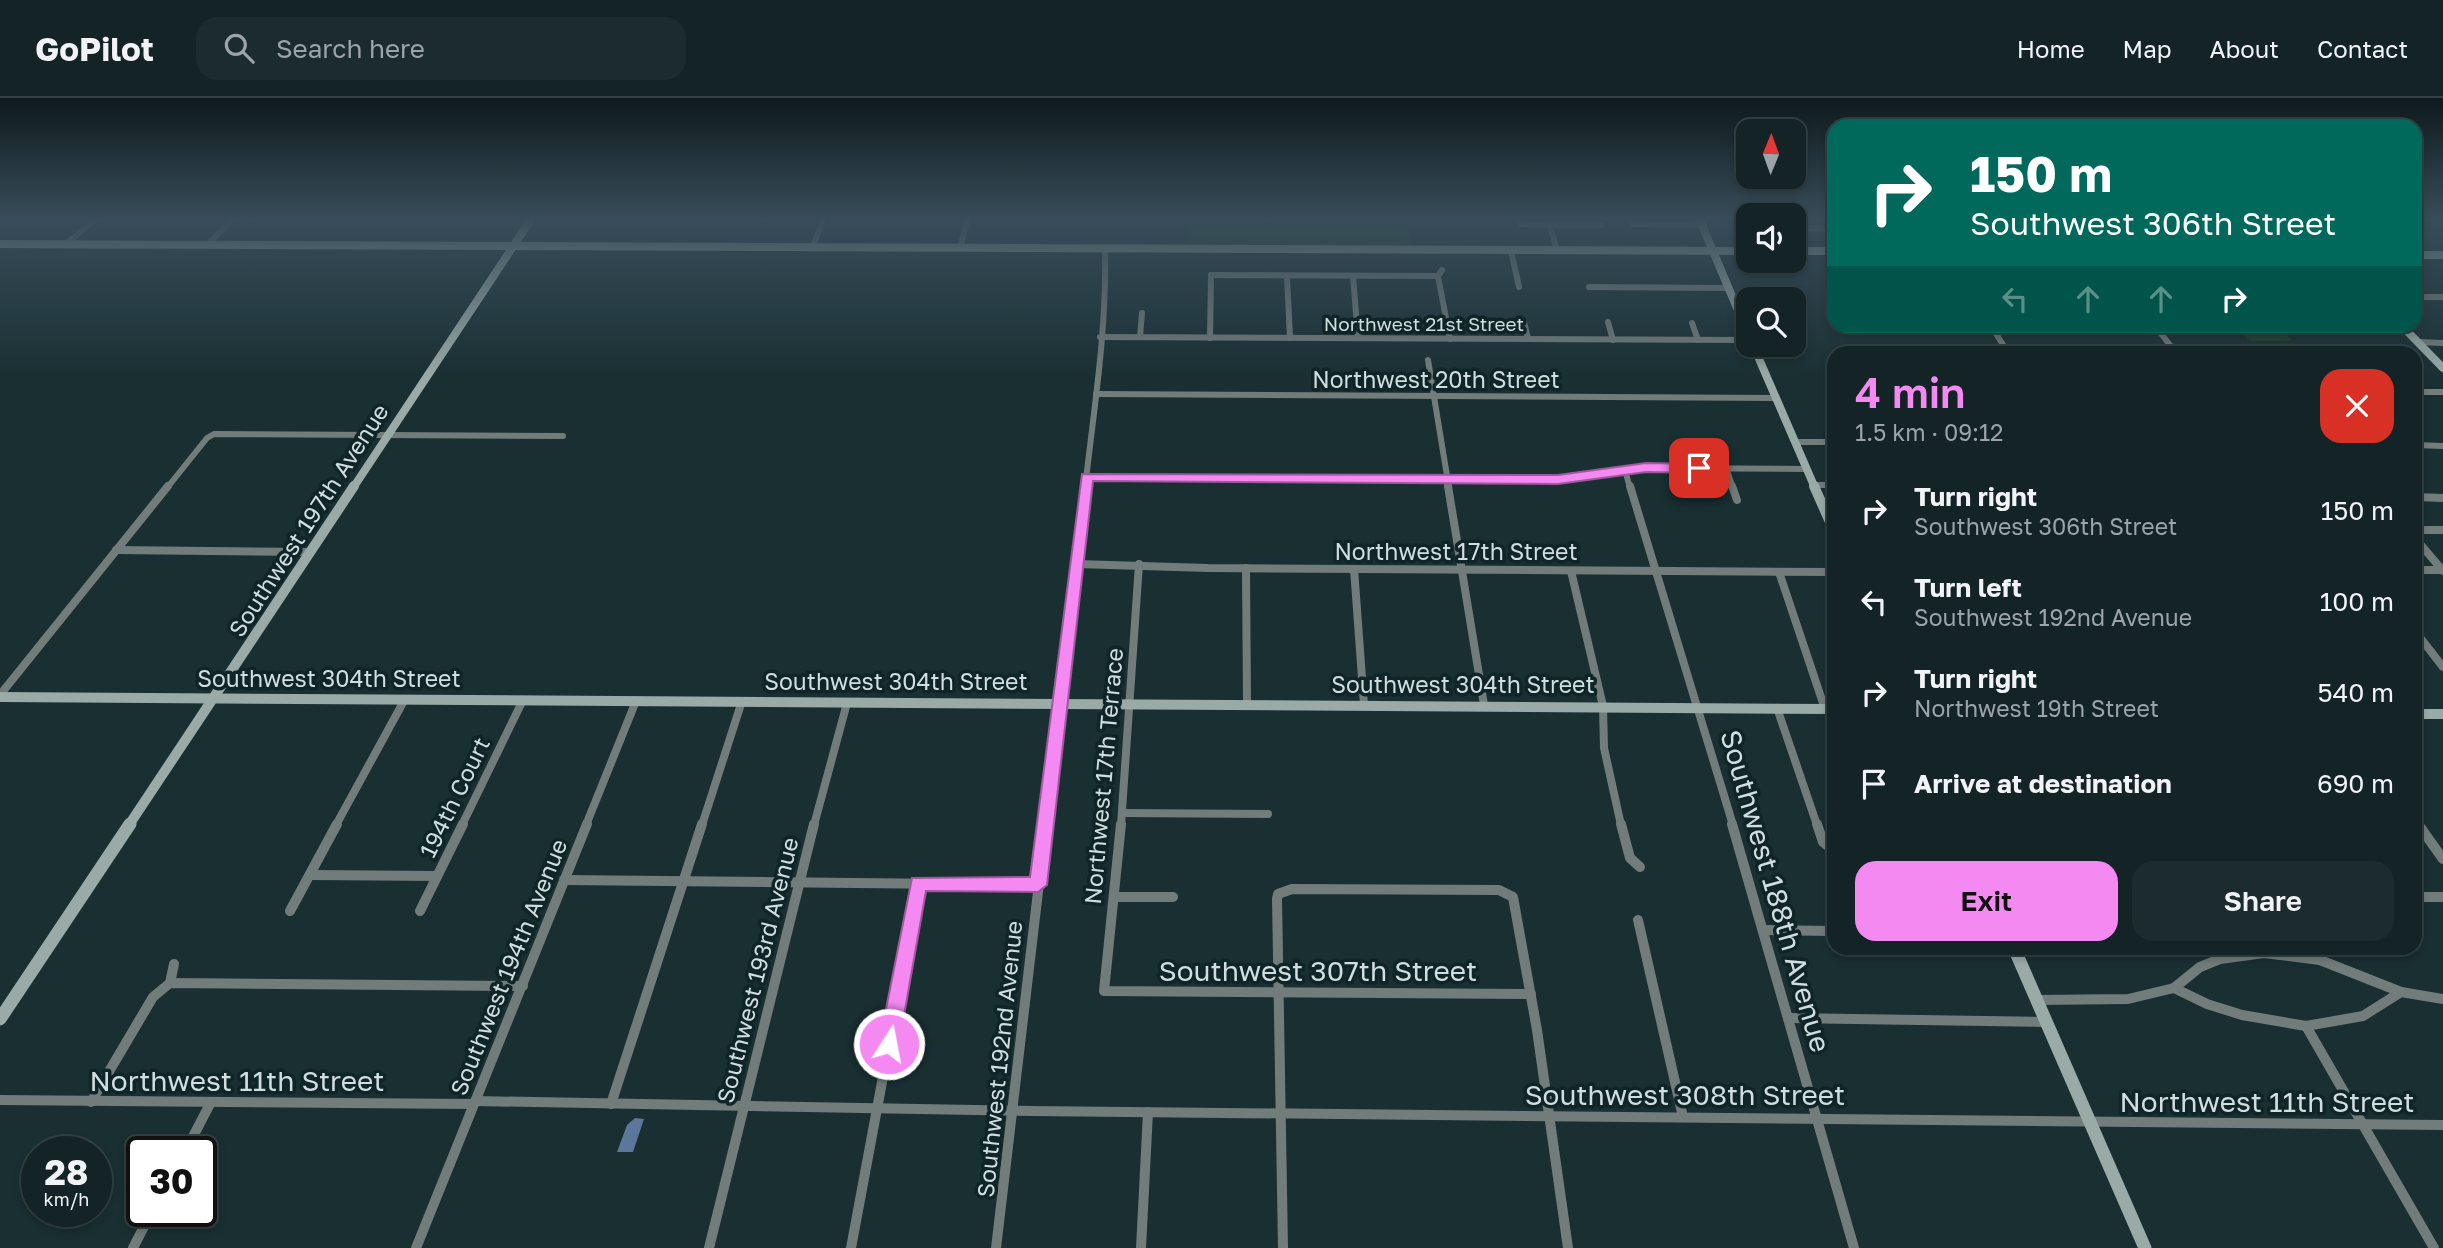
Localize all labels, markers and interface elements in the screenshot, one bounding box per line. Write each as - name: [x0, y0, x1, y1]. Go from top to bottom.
- search box: [196, 17, 686, 80]
- text: GoPilot: [35, 29, 154, 68]
- icon: search: [220, 29, 258, 67]
- text: Search here: [276, 33, 425, 64]
- text: Home: [2017, 34, 2085, 63]
- text: Map: [2123, 34, 2172, 63]
- text: About: [2210, 34, 2279, 63]
- text: Contact: [2317, 34, 2408, 63]
- north arrow: [1736, 119, 1806, 189]
- map controls: [1736, 119, 1806, 357]
- text: 150 m: [1970, 144, 2112, 203]
- icon: right: [1855, 147, 1946, 238]
- button: sound: [1736, 203, 1806, 273]
- text: Southwest 306th Street: [1970, 204, 2336, 242]
- icon: left: [1996, 280, 2034, 318]
- icon: ahead: [2069, 280, 2107, 318]
- icon: ahead: [2142, 280, 2180, 318]
- icon: right: [2215, 280, 2253, 318]
- button: search: [1736, 287, 1806, 357]
- street label: Northwest 21st Street: [1324, 312, 1524, 335]
- street label: Northwest 20th Street: [1312, 365, 1560, 393]
- text: 4 min: [1855, 367, 1965, 417]
- button: close: [2320, 369, 2394, 443]
- street label: Southwest 197th Avenue: [222, 398, 394, 642]
- text: 1.5 km · 09:12: [1855, 418, 2003, 446]
- pin: [1669, 438, 1729, 498]
- icon: arrive: [1680, 449, 1718, 487]
- text: Turn right: [1914, 481, 2037, 512]
- icon: right: [1855, 492, 1893, 530]
- text: 150 m: [2321, 495, 2394, 526]
- text: Southwest 306th Street: [1914, 512, 2177, 540]
- street label: Northwest 17th Street: [1334, 537, 1578, 565]
- text: Turn left: [1914, 572, 2022, 603]
- icon: left: [1855, 583, 1893, 621]
- text: 100 m: [2320, 586, 2394, 617]
- text: Southwest 192nd Avenue: [1914, 603, 2192, 631]
- street label: Northwest 17th Terrace: [1078, 647, 1128, 905]
- text: Turn right: [1914, 663, 2037, 694]
- street label: Southwest 304th Street: [197, 664, 461, 692]
- street label: Southwest 304th Street: [764, 667, 1028, 695]
- street label: Southwest 304th Street: [1331, 670, 1595, 698]
- icon: right: [1855, 674, 1893, 712]
- text: 540 m: [2317, 677, 2394, 708]
- text: Northwest 19th Street: [1914, 694, 2159, 722]
- street label: Southwest 188th Avenue: [1714, 726, 1838, 1056]
- street label: 194th Court: [413, 732, 495, 862]
- icon: arrive: [1855, 765, 1893, 803]
- text: Arrive at destination: [1914, 768, 2172, 799]
- text: 690 m: [2317, 768, 2394, 799]
- street label: Southwest 193rd Avenue: [710, 834, 804, 1106]
- street label: Southwest 194th Avenue: [444, 835, 572, 1099]
- button: Exit: [1855, 861, 2118, 941]
- button: Share: [2132, 861, 2394, 941]
- street label: Southwest 192nd Avenue: [971, 919, 1027, 1199]
- street label: Southwest 307th Street: [1159, 954, 1477, 987]
- position arrow: [852, 1007, 926, 1081]
- street label: Northwest 11th Street: [90, 1064, 384, 1097]
- street label: Southwest 308th Street: [1525, 1078, 1845, 1111]
- street label: Northwest 11th Street: [2120, 1085, 2414, 1118]
- speed limit sign: 30: [126, 1136, 217, 1227]
- text: 28: [45, 1151, 88, 1193]
- text: km/h: [44, 1188, 89, 1210]

